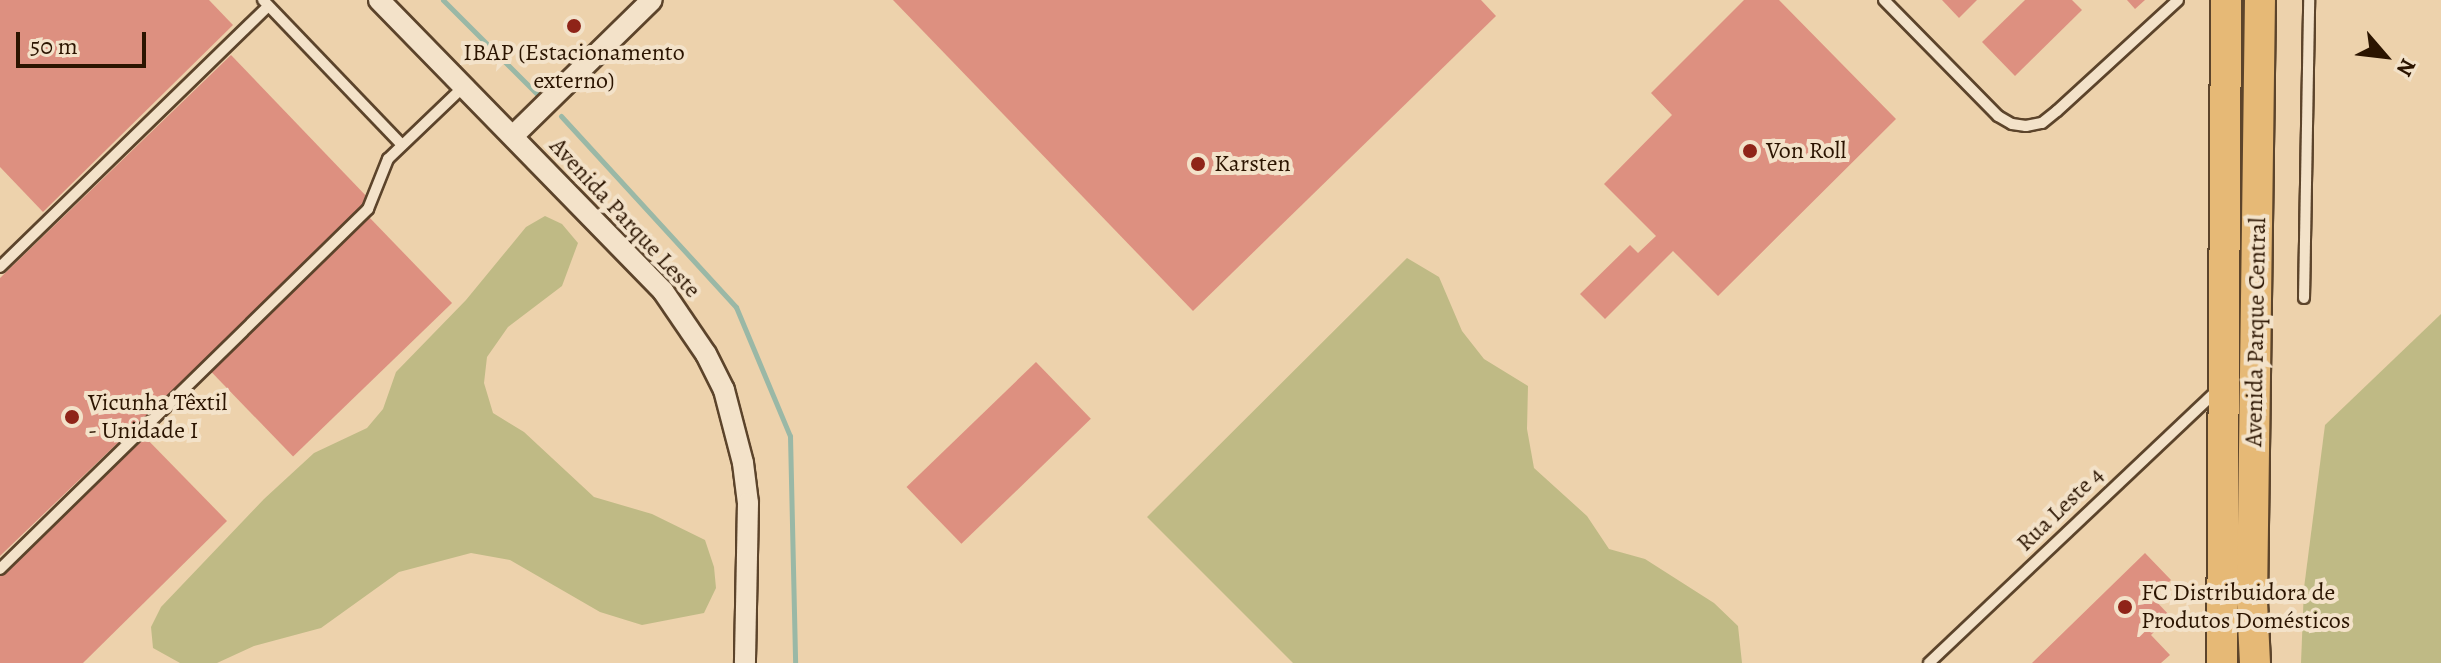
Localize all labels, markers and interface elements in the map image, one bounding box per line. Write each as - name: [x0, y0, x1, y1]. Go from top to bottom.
- scale bar: [20, 16, 150, 66]
- north arrow: [2345, 16, 2425, 96]
- marker: IBAP (Estacionamento externo): [565, 17, 583, 35]
- text: 50 m: [30, 30, 78, 62]
- place label: IBAP (Estacionamento externo): [463, 39, 685, 95]
- text: N: [2389, 53, 2423, 81]
- street label: Avenida Parque Leste: [543, 132, 707, 304]
- place label: Von Roll: [1766, 137, 1846, 165]
- marker: Von Roll: [1741, 142, 1759, 160]
- place label: Karsten: [1214, 150, 1291, 178]
- marker: Karsten: [1189, 155, 1207, 173]
- street label: Avenida Parque Central: [2240, 217, 2272, 447]
- place label: Vicunha Têxtil - Unidade I: [88, 389, 227, 445]
- marker: Vicunha Têxtil - Unidade I: [63, 408, 81, 426]
- street label: Rua Leste 4: [2011, 461, 2109, 557]
- place label: FC Distribuidora de Produtos Domésticos: [2141, 579, 2350, 635]
- marker: FC Distribuidora de Produtos Domésticos: [2116, 598, 2134, 616]

